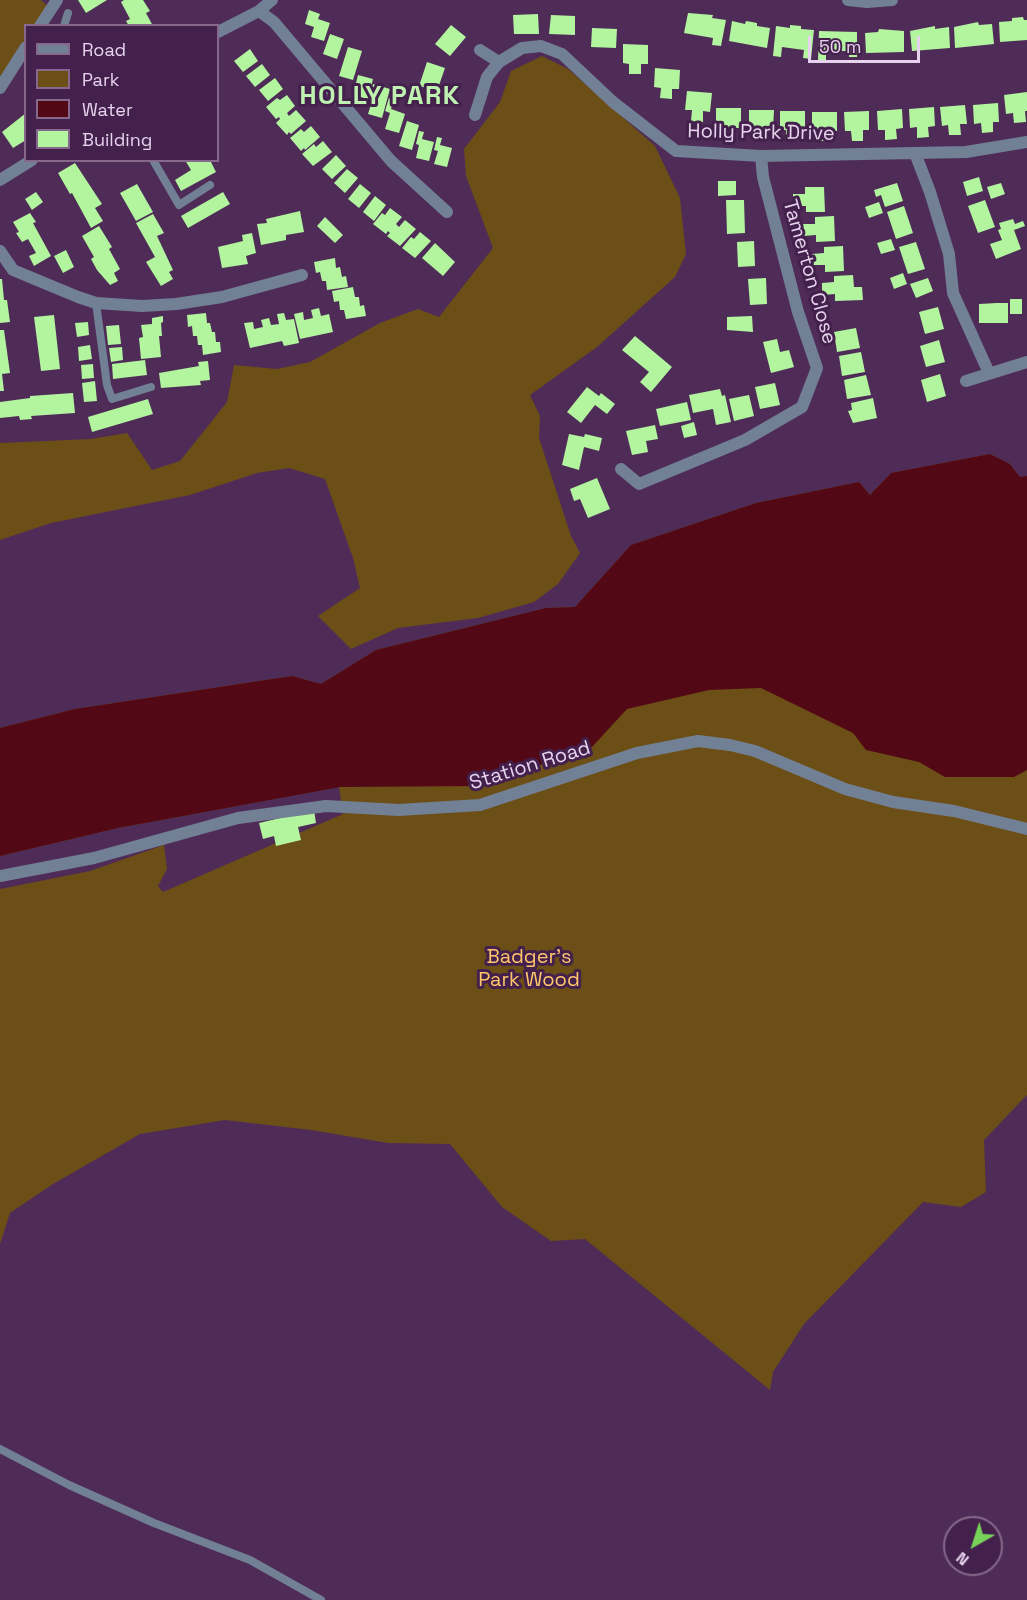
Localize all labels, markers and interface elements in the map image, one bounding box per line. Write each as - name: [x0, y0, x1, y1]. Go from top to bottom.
- legend: [24, 24, 219, 162]
- scale bar: [811, 24, 924, 62]
- text: 50 m: [819, 35, 861, 58]
- text: Road: [82, 38, 126, 61]
- text: Park: [82, 68, 119, 91]
- district label: HOLLY PARK: [299, 81, 461, 113]
- text: Water: [82, 98, 133, 121]
- street label: Holly Park Drive: [687, 120, 835, 146]
- text: Building: [82, 128, 152, 151]
- street label: Tamerton Close: [777, 197, 841, 347]
- street label: Station Road: [467, 736, 593, 796]
- park label: Badger's Park Wood: [478, 946, 580, 993]
- north arrow: [943, 1516, 1003, 1576]
- text: N: [952, 1547, 973, 1570]

